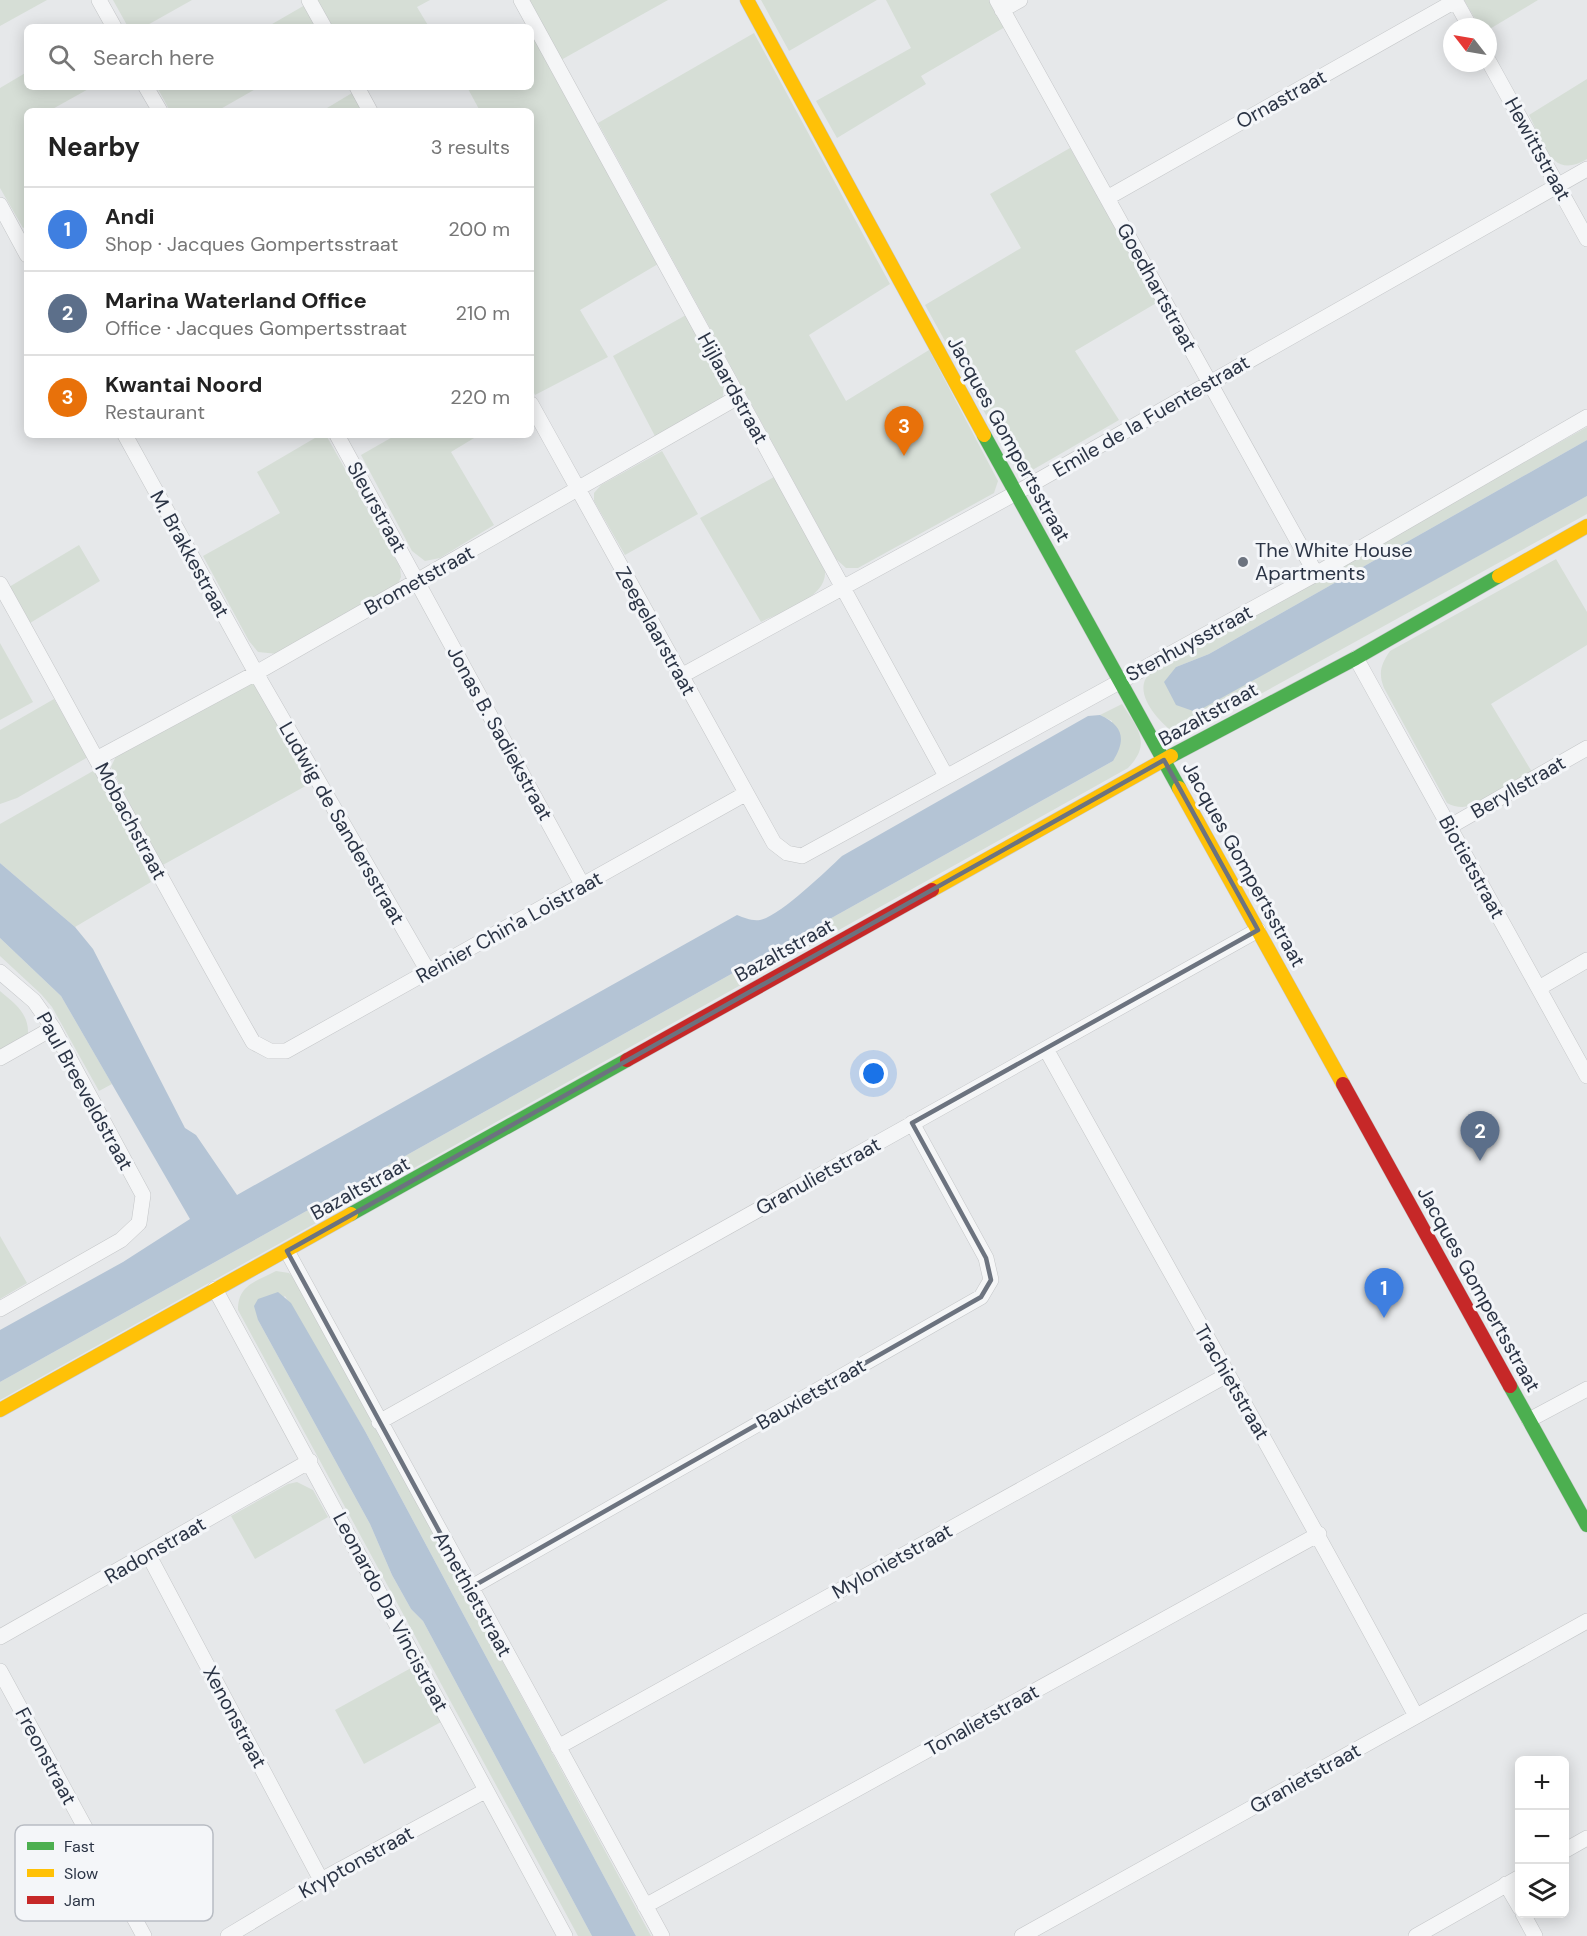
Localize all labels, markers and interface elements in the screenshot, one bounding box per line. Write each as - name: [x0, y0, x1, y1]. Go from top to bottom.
- north arrow: [1443, 18, 1497, 72]
- search box: [24, 24, 534, 90]
- icon: search: [45, 41, 78, 74]
- text: Search here: [93, 43, 214, 72]
- street label: Ornastraat: [1231, 63, 1331, 134]
- street label: Hewittstraat: [1499, 93, 1577, 206]
- text: Nearby: [48, 130, 140, 164]
- text: 3 results: [431, 134, 510, 160]
- text: Andi: [105, 202, 155, 231]
- text: 1: [64, 216, 71, 242]
- text: 200 m: [448, 216, 510, 242]
- street label: Goedhartstraat: [1111, 218, 1203, 356]
- text: Shop · Jacques Gompertsstraat: [105, 231, 398, 257]
- text: Marina Waterland Office: [105, 286, 367, 315]
- text: 2: [62, 300, 73, 326]
- text: 210 m: [455, 300, 510, 326]
- text: Office · Jacques Gompertsstraat: [105, 315, 407, 341]
- street label: Hijlaardstraat: [692, 328, 774, 448]
- street label: Jacques Gompertsstraat: [942, 332, 1076, 547]
- street label: Emile de la Fuentestraat: [1048, 349, 1254, 483]
- text: Kwantai Noord: [105, 370, 262, 399]
- text: 3: [61, 384, 74, 410]
- text: 220 m: [450, 384, 510, 410]
- text: Restaurant: [105, 399, 205, 425]
- pin: 3: [884, 406, 924, 456]
- street label: Sleurstraat: [341, 457, 413, 557]
- street label: M. Brakkestraat: [144, 486, 236, 622]
- place label: The White House Apartments: [1255, 537, 1413, 586]
- street label: Brometstraat: [359, 539, 479, 621]
- marker: The White House Apartments: [1236, 555, 1250, 569]
- street label: Zeegelaarstraat: [610, 562, 702, 700]
- street label: Stenhuysstraat: [1121, 599, 1257, 687]
- street label: Jonas B. Sadiekstraat: [441, 641, 559, 825]
- street label: Bazaltstraat: [1154, 676, 1262, 752]
- street label: Ludwig de Sandersstraat: [273, 717, 411, 929]
- street label: Beryllstraat: [1466, 749, 1570, 825]
- street label: Jacques Gompertsstraat: [1177, 757, 1311, 972]
- street label: Mobachstraat: [89, 758, 173, 884]
- street label: Biotietstraat: [1433, 811, 1511, 923]
- street label: Reinier Chin'a Loistraat: [411, 865, 607, 989]
- street label: Bazaltstraat: [730, 912, 838, 988]
- street label: Paul Breeveldstraat: [31, 1007, 139, 1175]
- your location: [859, 1059, 888, 1088]
- pin: 2: [1460, 1112, 1500, 1161]
- street label: Granulietstraat: [751, 1131, 885, 1221]
- street label: Bazaltstraat: [306, 1150, 414, 1226]
- street label: Jacques Gompertsstraat: [1412, 1182, 1546, 1397]
- pin: 1: [1364, 1268, 1404, 1318]
- street label: Trachietstraat: [1188, 1320, 1276, 1445]
- street label: Bauxietstraat: [752, 1352, 871, 1436]
- street label: Leonardo Da Vincistraat: [327, 1508, 455, 1716]
- street label: Radonstraat: [100, 1511, 210, 1589]
- street label: Mylonietstraat: [827, 1517, 957, 1605]
- street label: Amethietstraat: [428, 1527, 518, 1661]
- street label: Xenonstraat: [197, 1662, 273, 1773]
- street label: Tonalietstraat: [921, 1678, 1044, 1762]
- street label: Freonstraat: [10, 1703, 83, 1809]
- street label: Granietstraat: [1245, 1737, 1365, 1819]
- map controls: [1515, 1756, 1569, 1918]
- button: +: [1515, 1756, 1569, 1810]
- button: −: [1515, 1810, 1569, 1864]
- street label: Kryptonstraat: [294, 1820, 418, 1904]
- legend: [15, 1825, 213, 1921]
- text: Fast: [64, 1836, 95, 1857]
- text: Slow: [64, 1863, 98, 1884]
- button: layers: [1515, 1864, 1569, 1918]
- text: Jam: [64, 1890, 95, 1911]

